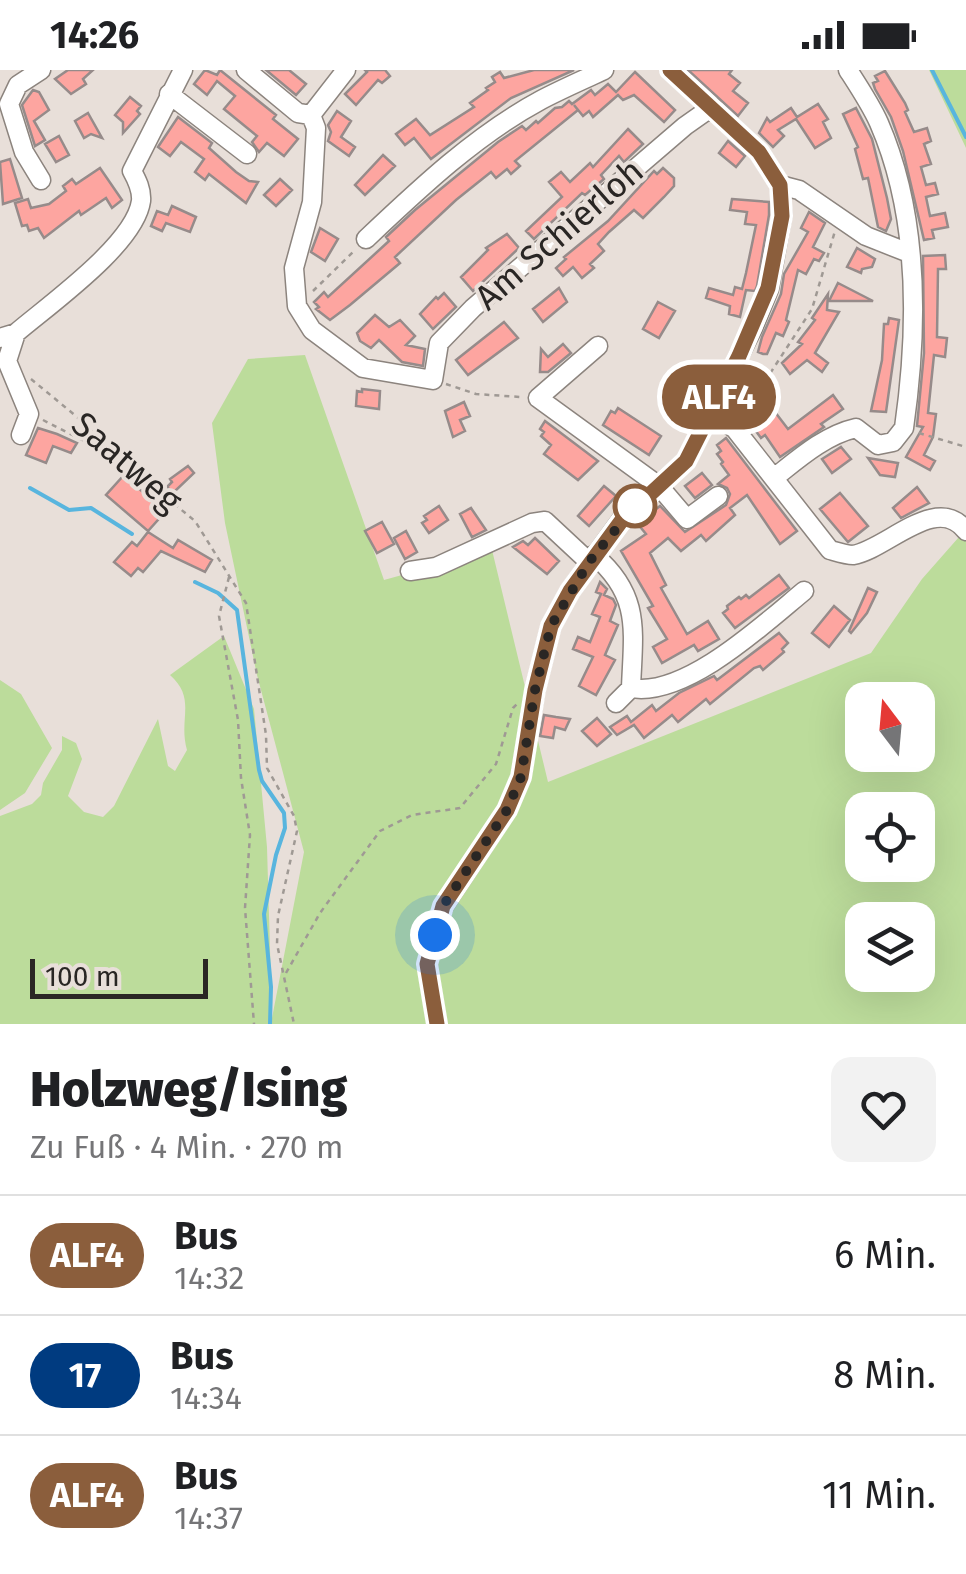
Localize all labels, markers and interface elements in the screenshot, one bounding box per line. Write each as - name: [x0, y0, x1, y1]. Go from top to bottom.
- text: 14:26: [50, 12, 139, 58]
- street label: Am Schierloh: [466, 150, 652, 318]
- line badge: ALF4: [649, 364, 789, 430]
- text: ALF4: [682, 376, 756, 418]
- street label: Saatweg: [63, 403, 191, 522]
- unlabelled marker: [614, 485, 656, 527]
- north arrow: [845, 682, 935, 772]
- map controls: [845, 682, 935, 992]
- button: locate: [845, 792, 935, 882]
- button: layers: [845, 902, 935, 992]
- your location: [410, 910, 460, 960]
- scale bar: [30, 954, 208, 998]
- text: 100 m: [45, 960, 120, 993]
- button: heart: [831, 1057, 936, 1162]
- text: Holzweg/Ising: [30, 1061, 347, 1119]
- text: Zu Fuß · 4 Min. · 270 m: [30, 1128, 344, 1166]
- text: Bus: [174, 1213, 238, 1259]
- text: 6 Min.: [834, 1232, 936, 1278]
- text: ALF4: [50, 1234, 124, 1276]
- text: 14:32: [174, 1259, 244, 1297]
- text: Bus: [170, 1333, 234, 1379]
- text: 8 Min.: [833, 1352, 936, 1398]
- text: 17: [69, 1354, 101, 1396]
- text: 14:34: [170, 1379, 242, 1417]
- text: Bus: [174, 1453, 238, 1499]
- text: 11 Min.: [822, 1472, 936, 1518]
- text: ALF4: [50, 1474, 124, 1516]
- text: 14:37: [174, 1499, 243, 1537]

